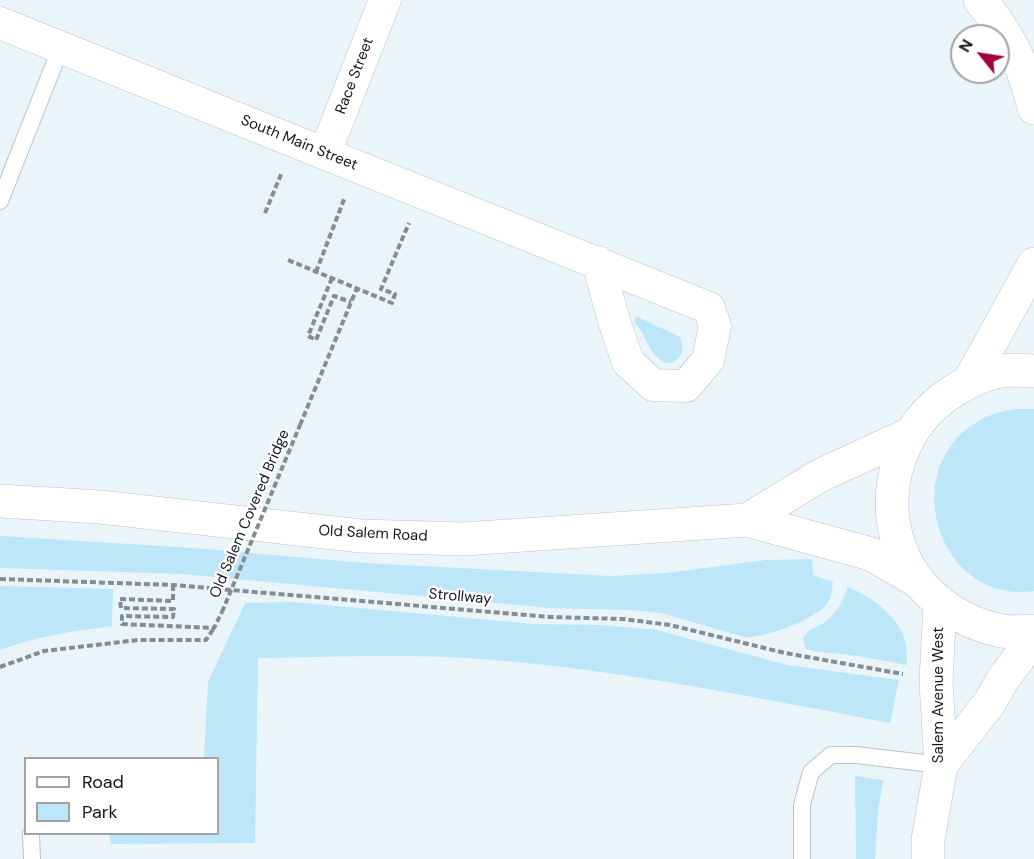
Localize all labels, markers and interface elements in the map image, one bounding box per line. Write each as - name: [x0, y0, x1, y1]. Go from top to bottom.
- north arrow: [950, 24, 1010, 84]
- street label: Race Street: [332, 35, 378, 117]
- text: N: [954, 35, 978, 56]
- street label: South Main Street: [238, 111, 360, 175]
- street label: Old Salem Covered Bridge: [206, 427, 294, 601]
- street label: Old Salem Road: [318, 522, 428, 546]
- street label: Strollway: [428, 585, 492, 609]
- street label: Salem Avenue West: [930, 627, 948, 763]
- legend: [24, 757, 219, 835]
- text: Road: [82, 770, 124, 794]
- text: Park: [82, 800, 118, 824]

